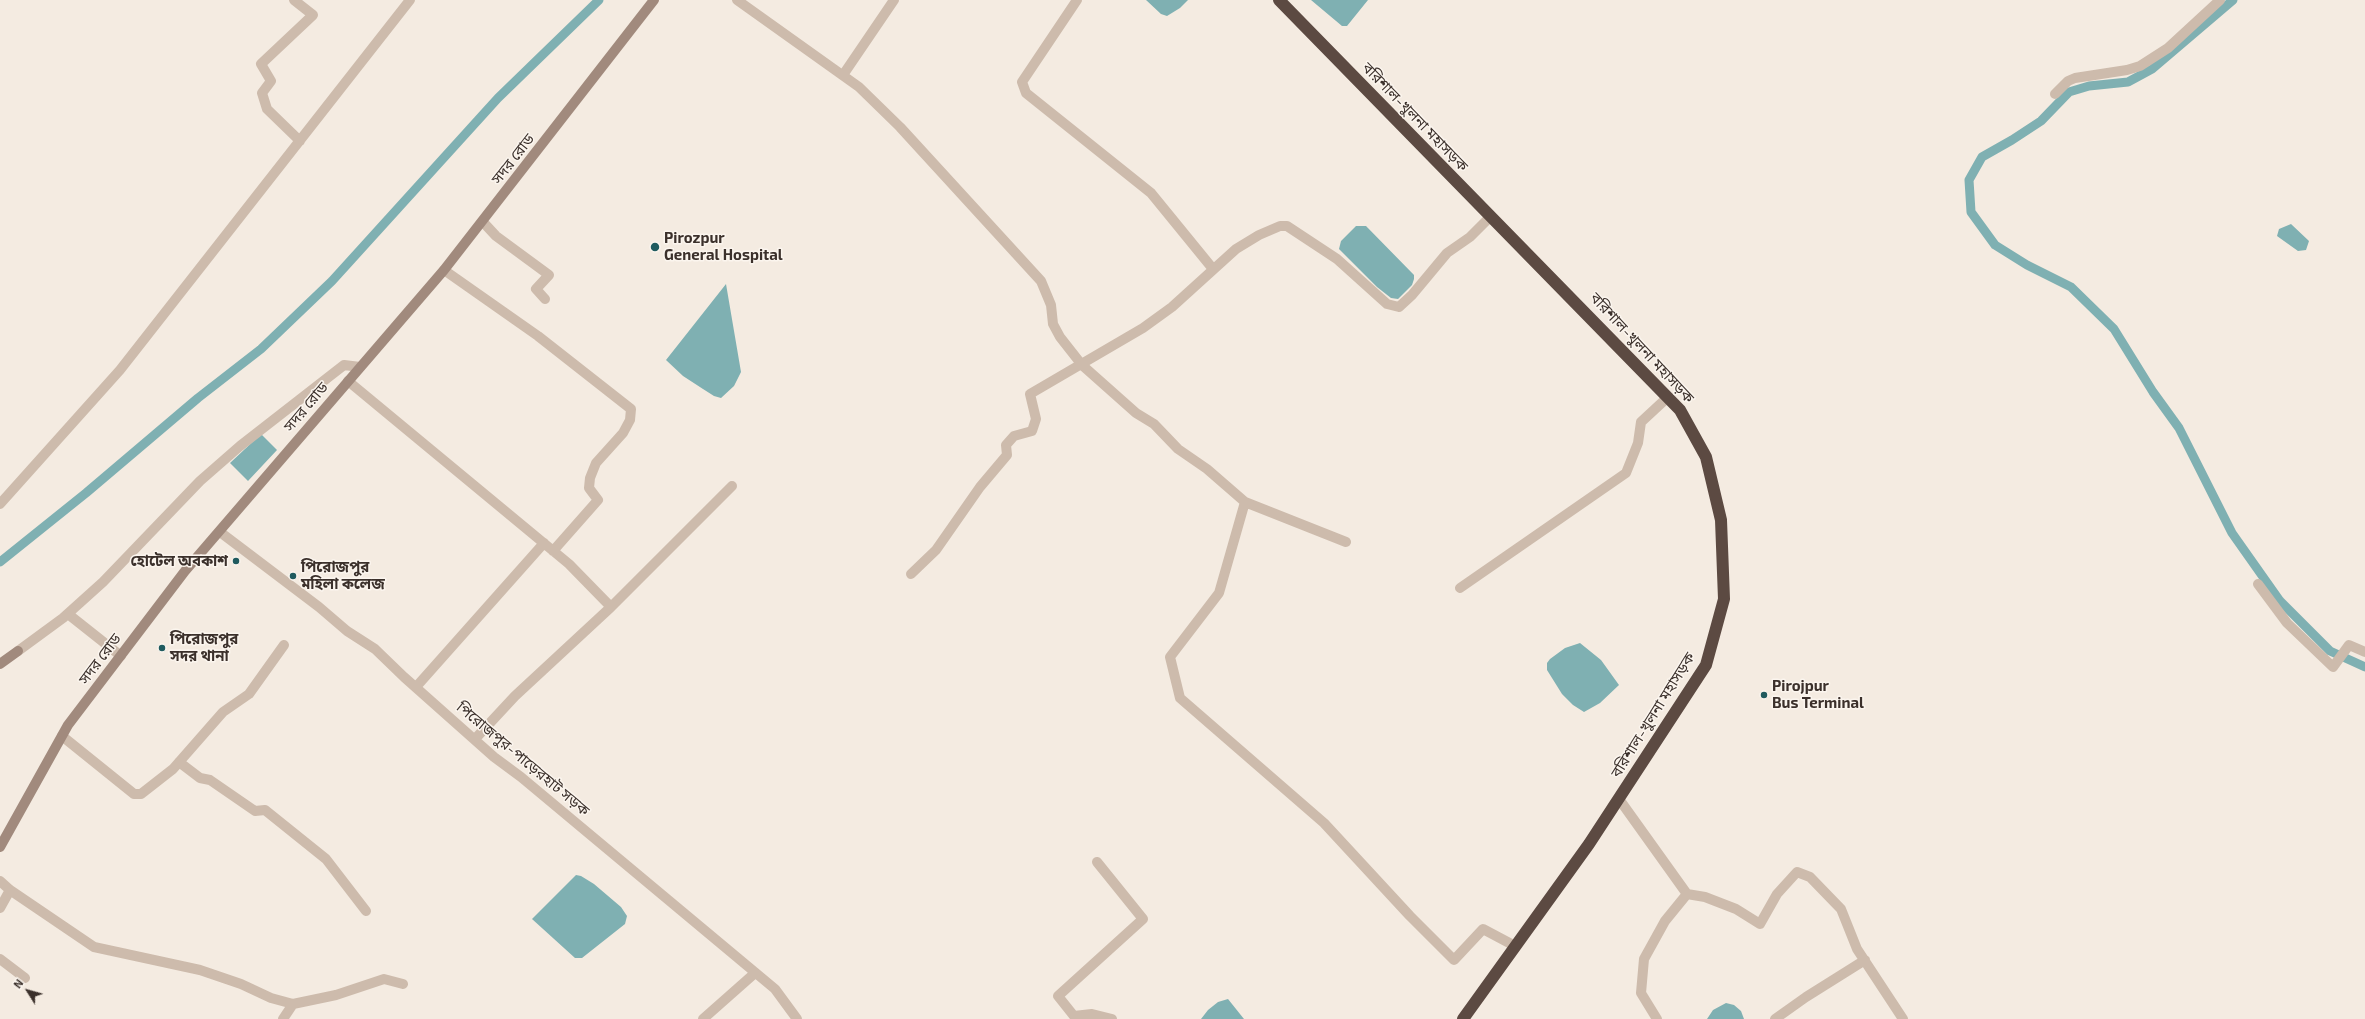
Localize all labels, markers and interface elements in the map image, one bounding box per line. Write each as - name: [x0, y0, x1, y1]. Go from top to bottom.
- street label: বরিশাল-খুলনা মহাসড়ক: [1358, 59, 1472, 175]
- street label: সদর রোড: [488, 130, 538, 188]
- place label: Pirozpur General Hospital: [664, 229, 783, 264]
- marker: Pirozpur General Hospital: [649, 241, 661, 253]
- street label: বরিশাল-খুলনা মহাসড়ক: [1586, 289, 1698, 407]
- street label: সদর রোড: [280, 379, 332, 435]
- place label: হোটেল অবকাশ: [131, 552, 228, 570]
- marker: হোটেল অবকাশ: [231, 556, 241, 566]
- place label: পিরোজপুর মহিলা কলেজ: [301, 558, 385, 593]
- marker: পিরোজপুর মহিলা কলেজ: [288, 571, 298, 581]
- street label: সদর রোড: [75, 630, 125, 688]
- place label: পিরোজপুর সদর থানা: [170, 630, 238, 665]
- marker: পিরোজপুর সদর থানা: [157, 643, 167, 653]
- street label: বরিশাল-খুলনা মহাসড়ক: [1607, 649, 1699, 781]
- place label: Pirojpur Bus Terminal: [1772, 677, 1864, 712]
- marker: Pirojpur Bus Terminal: [1759, 690, 1769, 700]
- street label: পিরোজপুর-পাড়েরহাট সড়ক: [453, 698, 593, 820]
- north arrow: [8, 971, 48, 1011]
- text: N: [10, 976, 26, 991]

